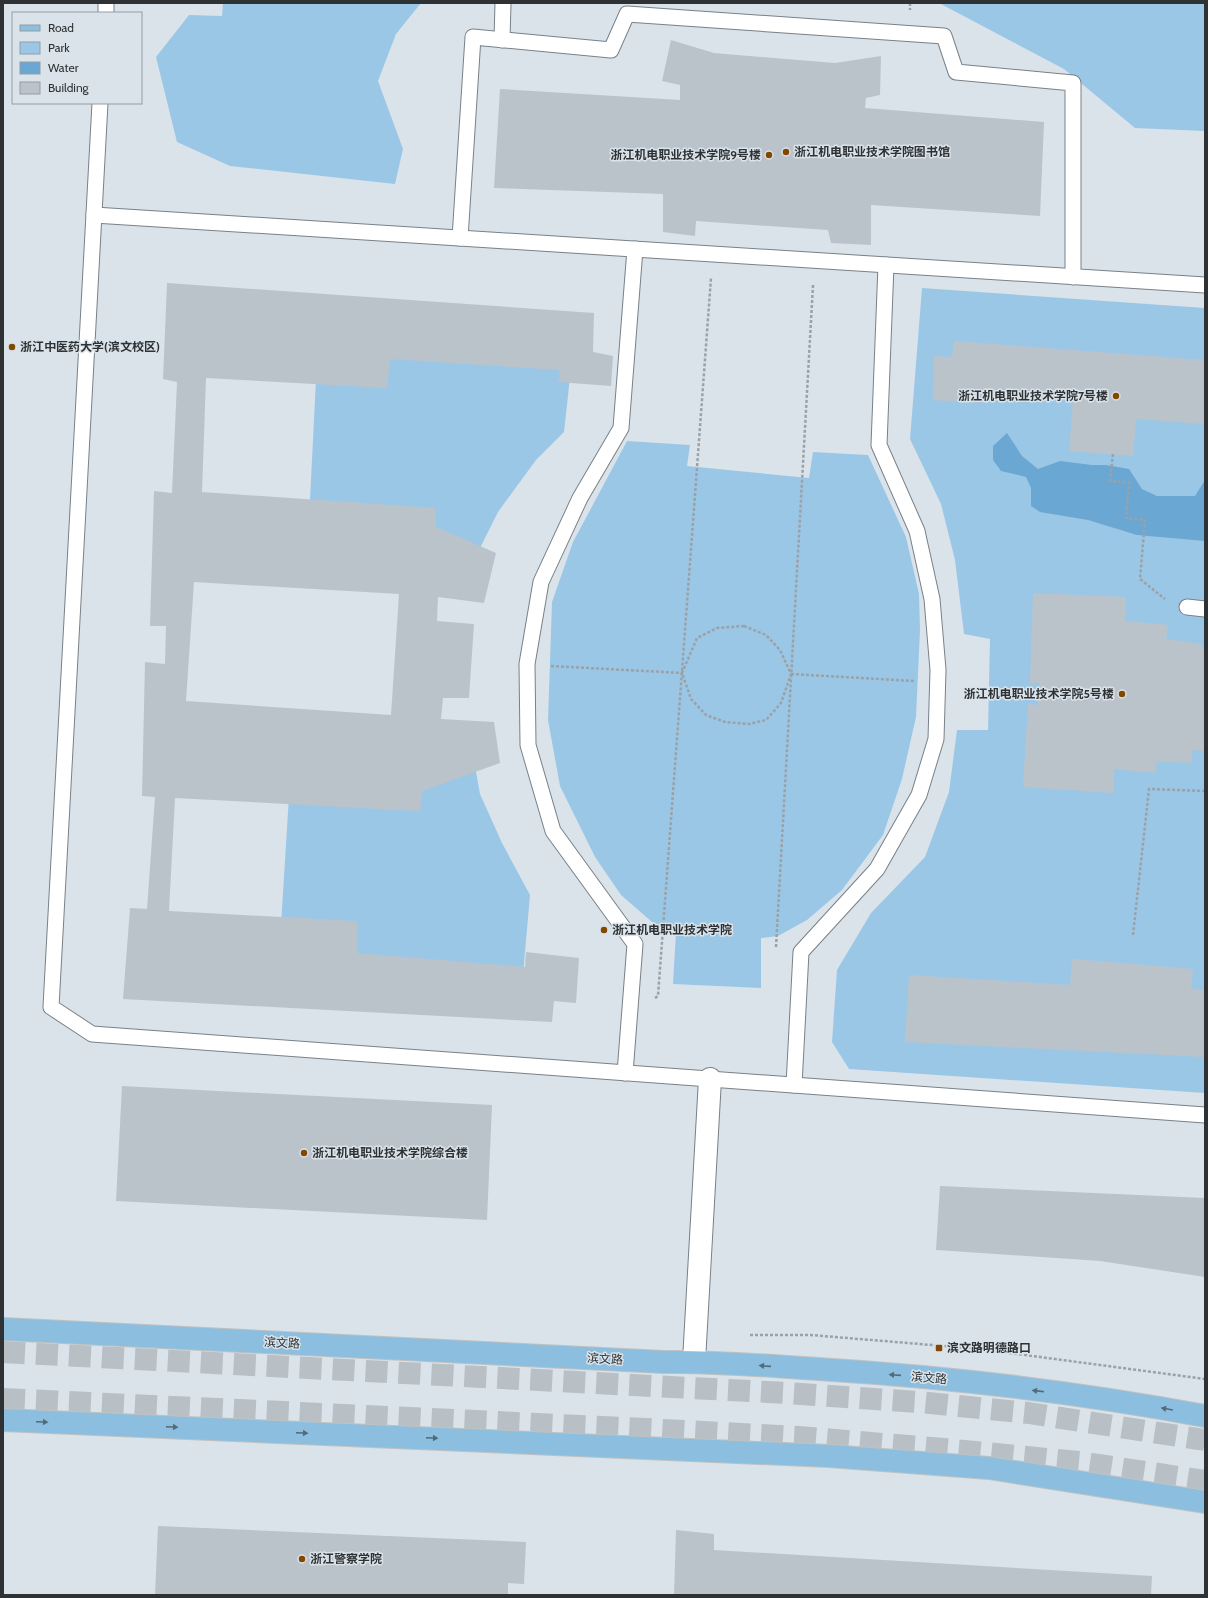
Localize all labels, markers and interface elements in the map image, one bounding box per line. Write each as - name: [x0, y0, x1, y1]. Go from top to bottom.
- legend: [12, 12, 142, 104]
- text: Road: [48, 20, 74, 35]
- text: Park: [48, 40, 70, 55]
- text: Water: [48, 60, 79, 75]
- text: Building: [48, 80, 90, 95]
- place label: 浙江机电职业技术学院图书馆: [794, 144, 950, 159]
- place label: 浙江机电职业技术学院9号楼: [610, 147, 761, 162]
- marker: 浙江机电职业技术学院图书馆: [781, 147, 791, 157]
- marker: 浙江机电职业技术学院9号楼: [764, 150, 774, 160]
- place label: 浙江中医药大学(滨文校区): [20, 339, 160, 354]
- marker: 浙江中医药大学(滨文校区): [7, 342, 17, 352]
- place label: 浙江机电职业技术学院7号楼: [958, 388, 1108, 403]
- marker: 浙江机电职业技术学院7号楼: [1111, 391, 1121, 401]
- place label: 浙江机电职业技术学院5号楼: [964, 686, 1114, 701]
- marker: 浙江机电职业技术学院5号楼: [1117, 689, 1127, 699]
- place label: 浙江机电职业技术学院: [612, 922, 732, 937]
- marker: 浙江机电职业技术学院: [599, 925, 609, 935]
- place label: 浙江机电职业技术学院综合楼: [312, 1145, 468, 1160]
- marker: 浙江机电职业技术学院综合楼: [299, 1148, 309, 1158]
- street label: 滨文路: [264, 1334, 300, 1351]
- place label: 滨文路明德路口: [947, 1340, 1031, 1355]
- marker: 滨文路明德路口: [934, 1343, 944, 1353]
- street label: 滨文路: [587, 1350, 623, 1367]
- one-way arrow: [759, 1362, 771, 1369]
- street label: 滨文路: [910, 1368, 948, 1387]
- one-way arrow: [889, 1371, 901, 1378]
- one-way arrow: [1032, 1388, 1044, 1394]
- one-way arrow: [1161, 1405, 1173, 1411]
- one-way arrow: [36, 1418, 48, 1425]
- one-way arrow: [166, 1424, 179, 1430]
- one-way arrow: [296, 1429, 308, 1436]
- one-way arrow: [426, 1435, 439, 1441]
- place label: 浙江警察学院: [310, 1551, 382, 1566]
- marker: 浙江警察学院: [297, 1554, 307, 1564]

